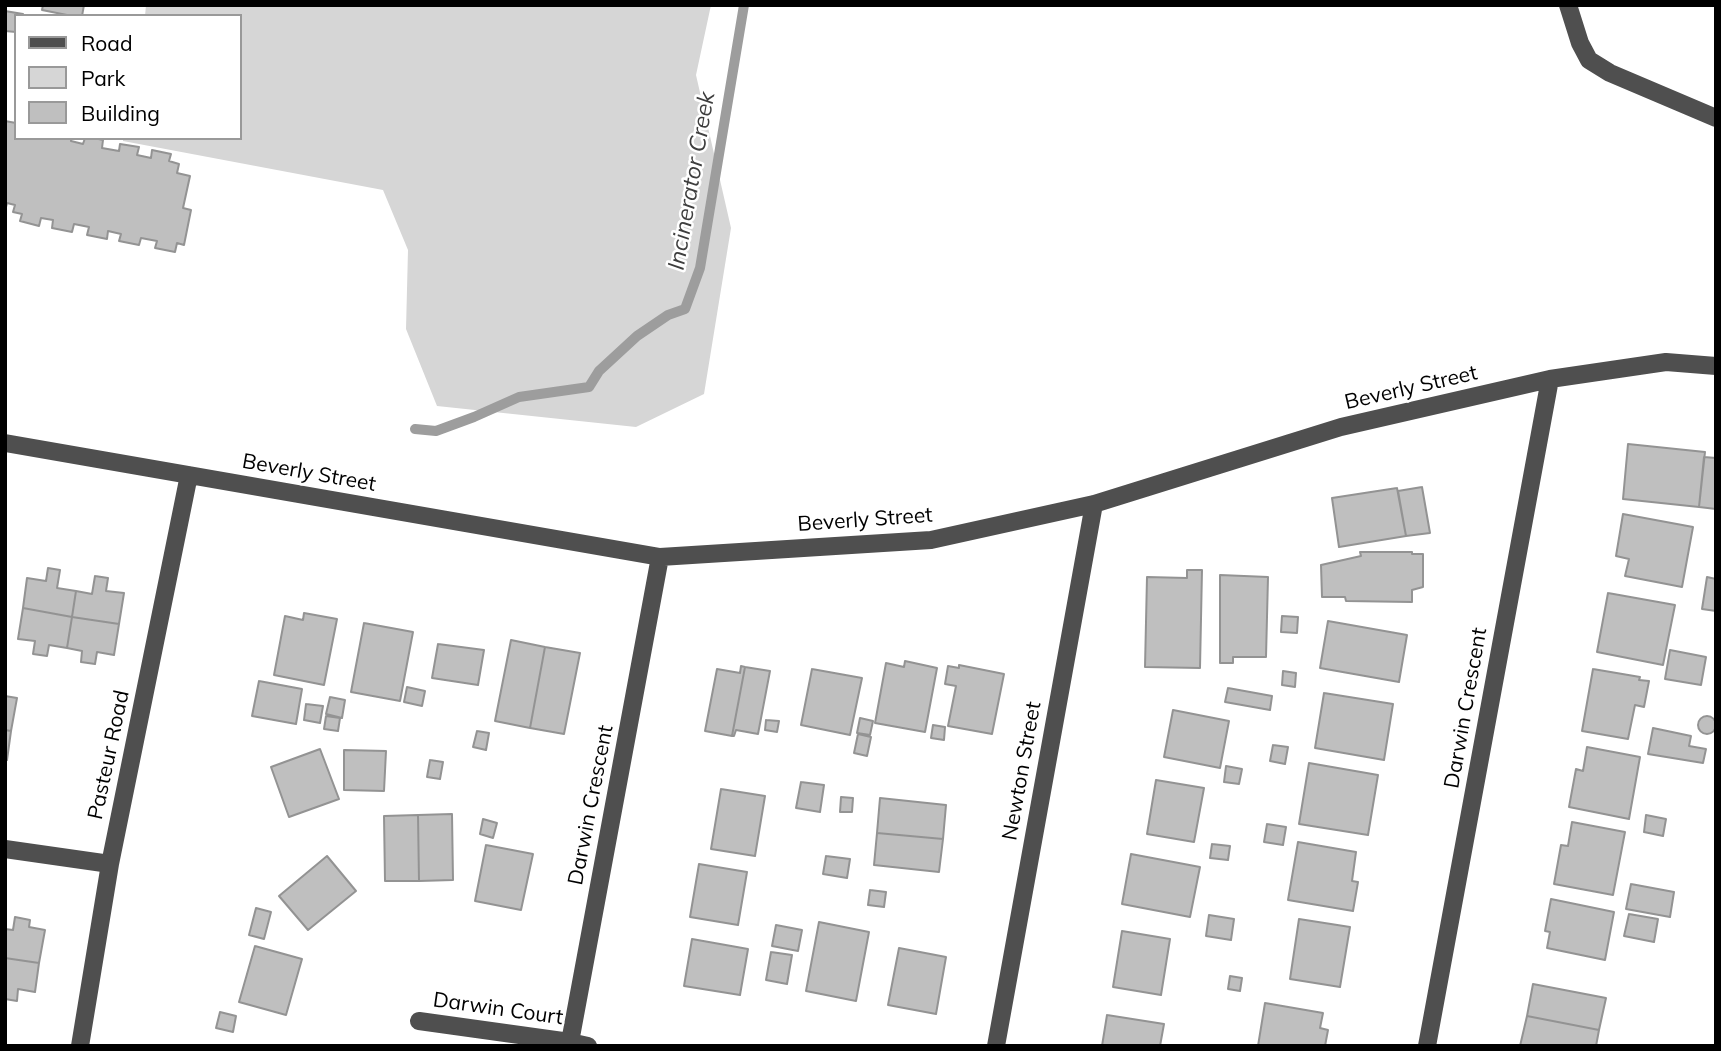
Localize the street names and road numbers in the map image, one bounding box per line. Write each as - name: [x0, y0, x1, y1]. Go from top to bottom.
- street label: Beverly Street: [1342, 361, 1480, 415]
- street label: Beverly Street: [240, 449, 378, 497]
- street label: Beverly Street: [797, 503, 933, 537]
- street label: Darwin Crescent: [1439, 626, 1493, 790]
- street label: Pasteur Road: [83, 688, 135, 822]
- street label: Newton Street: [997, 700, 1047, 842]
- street label: Darwin Crescent: [563, 723, 619, 887]
- street label: Darwin Court: [431, 987, 565, 1031]

